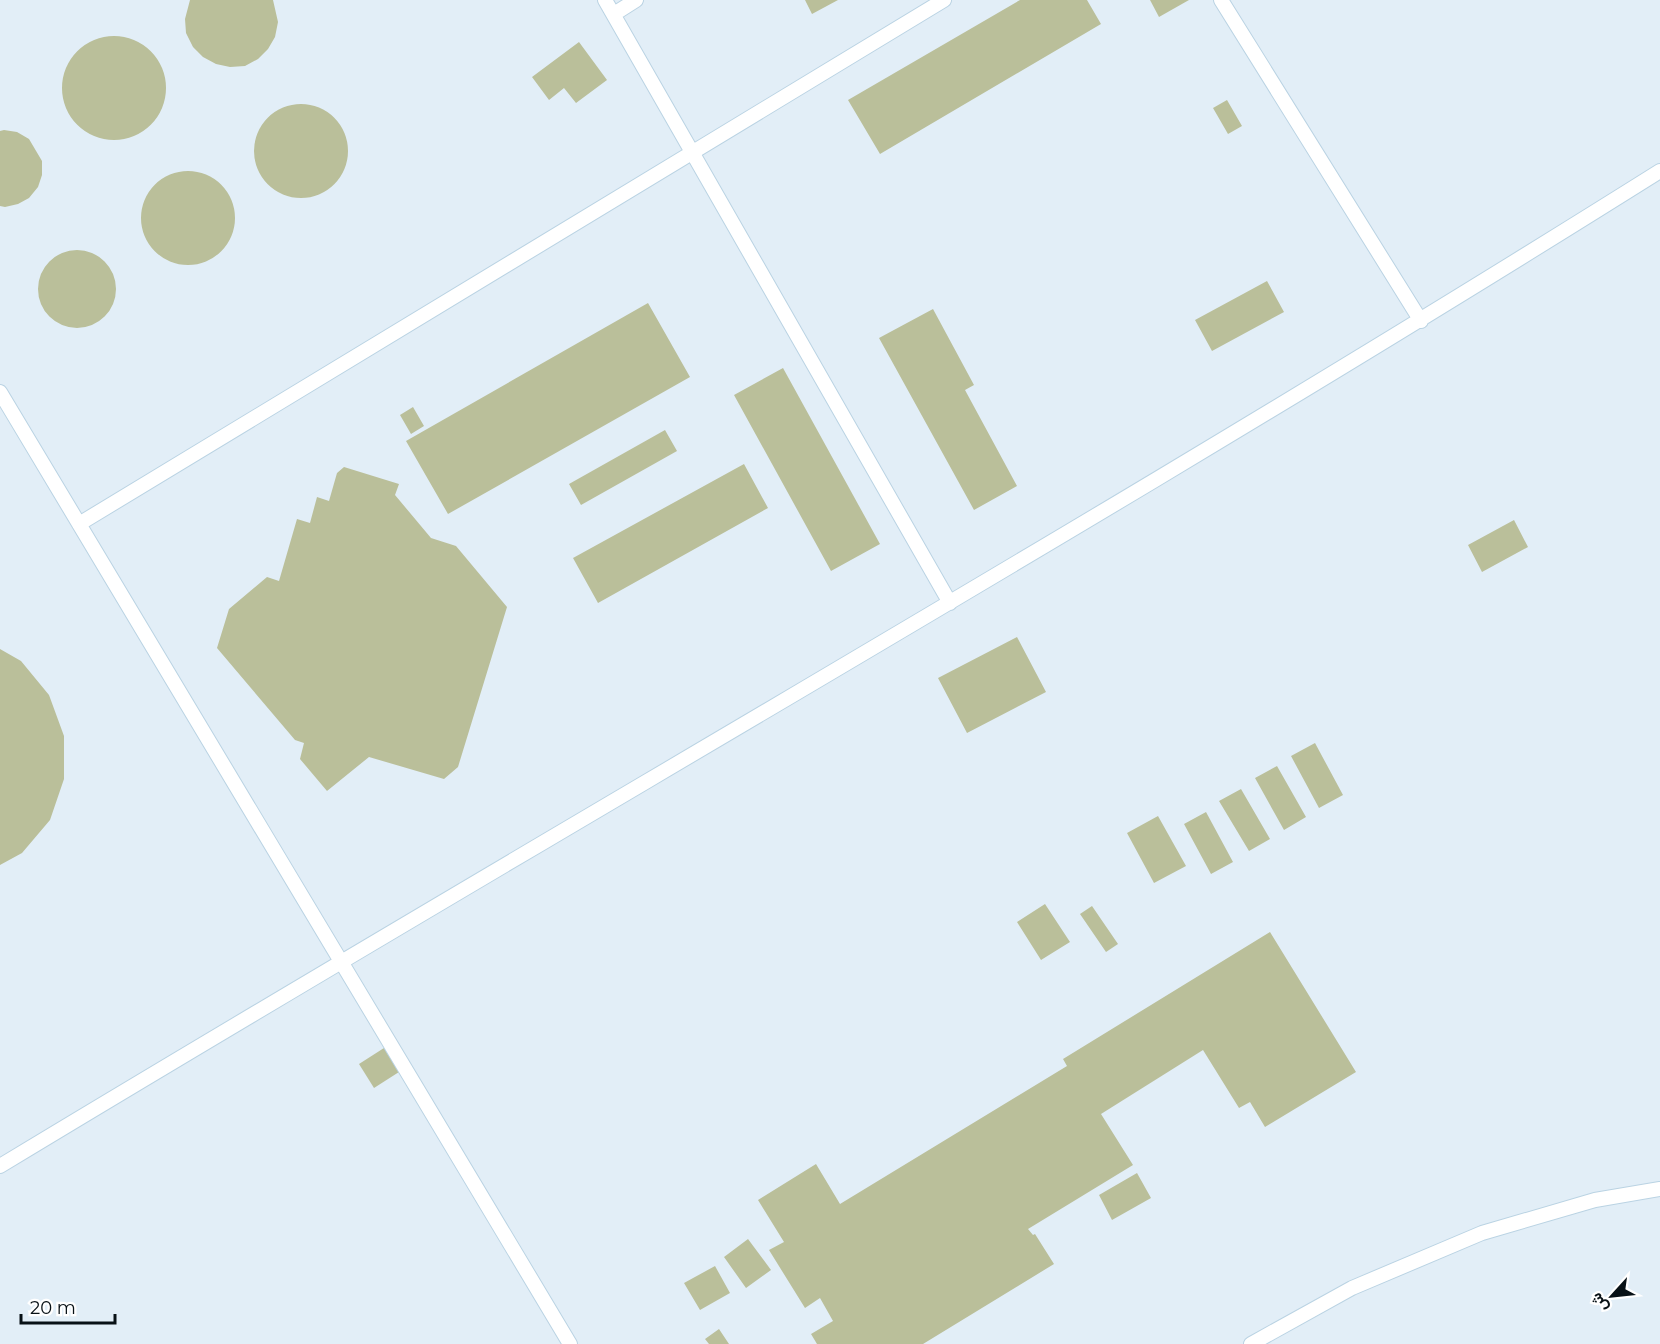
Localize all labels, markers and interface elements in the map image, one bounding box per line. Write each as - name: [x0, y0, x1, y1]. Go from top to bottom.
- north arrow: [1582, 1266, 1642, 1326]
- scale bar: [21, 1287, 116, 1325]
- text: ش: [1586, 1290, 1612, 1315]
- text: 20 m: [30, 1297, 76, 1319]

